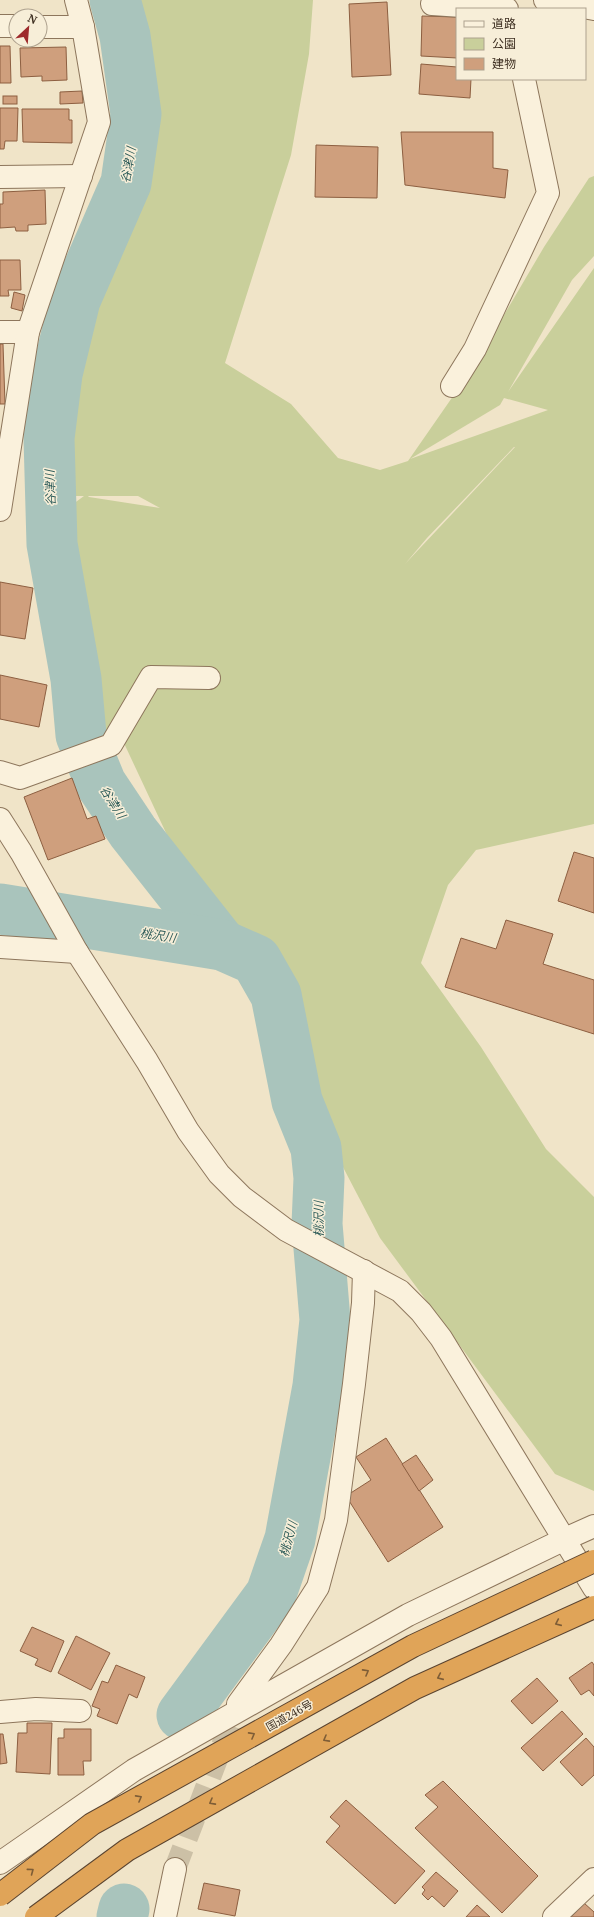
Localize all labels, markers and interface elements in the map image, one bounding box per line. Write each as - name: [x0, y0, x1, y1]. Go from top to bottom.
- north arrow: [8, 8, 48, 48]
- legend: [456, 8, 586, 80]
- text: N: [25, 10, 40, 27]
- text: 道路: [492, 15, 516, 32]
- text: 公園: [492, 35, 516, 52]
- text: 建物: [492, 55, 516, 72]
- water label: 谷津川: [117, 144, 140, 184]
- water label: 谷津川: [41, 468, 59, 506]
- water label: 谷津川: [96, 782, 131, 823]
- water label: 桃沢川: [139, 924, 179, 947]
- water label: 桃沢川: [310, 1199, 327, 1237]
- water label: 桃沢川: [275, 1517, 301, 1559]
- one-way arrow: [555, 1618, 563, 1626]
- one-way arrow: [362, 1670, 369, 1677]
- one-way arrow: [437, 1672, 444, 1680]
- street label: 国道246号: [263, 1696, 315, 1734]
- one-way arrow: [248, 1733, 255, 1740]
- one-way arrow: [323, 1734, 330, 1741]
- one-way arrow: [134, 1796, 142, 1803]
- one-way arrow: [209, 1798, 216, 1805]
- one-way arrow: [27, 1868, 34, 1876]

